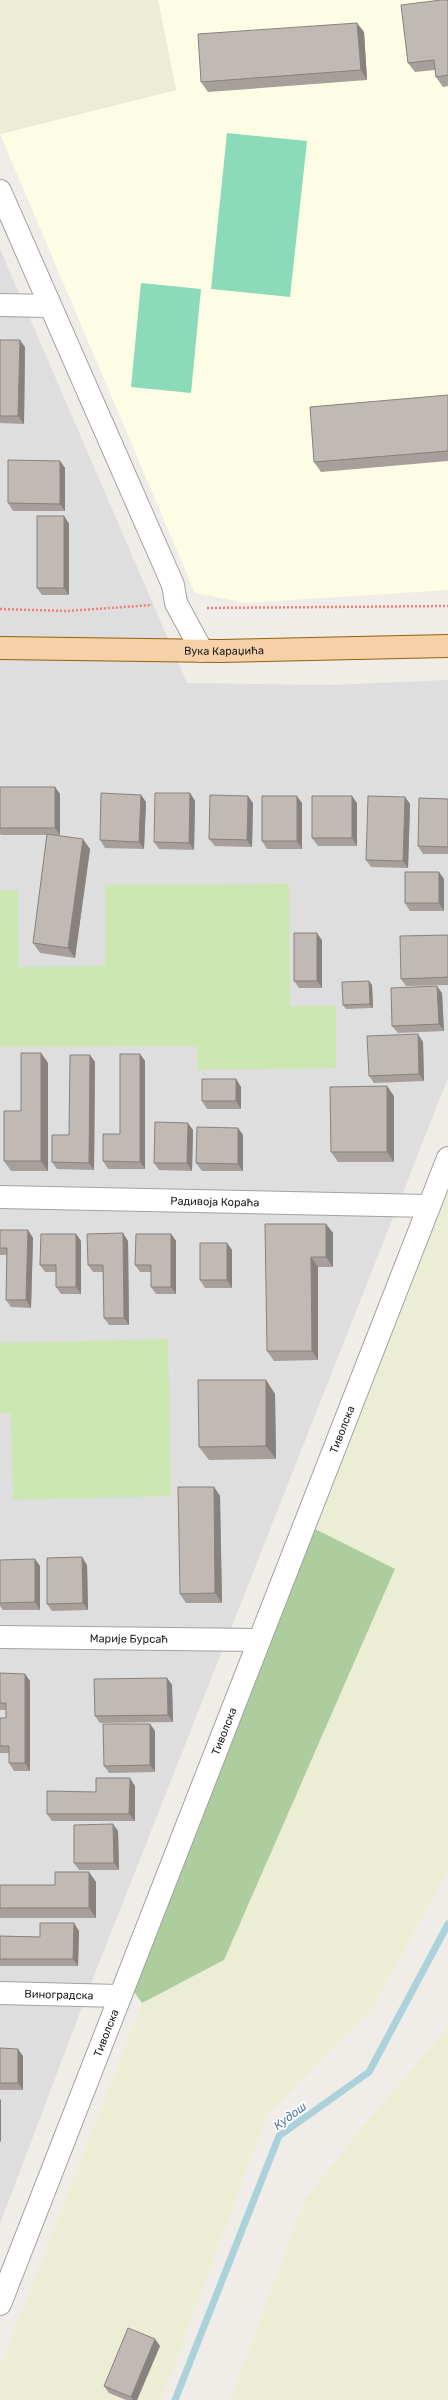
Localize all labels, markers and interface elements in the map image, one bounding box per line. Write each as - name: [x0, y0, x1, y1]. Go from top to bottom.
- street label: Вука Караџића: [184, 644, 264, 658]
- street label: Радивоја Кораћа: [170, 1194, 260, 1209]
- street label: Тиволска: [327, 1404, 357, 1455]
- street label: Марије Бурсаћ: [90, 1632, 168, 1645]
- street label: Тиволска: [209, 1706, 239, 1757]
- street label: Виноградска: [24, 1987, 94, 2002]
- street label: Тиволска: [91, 2007, 121, 2059]
- water label: Кудош: [271, 2099, 310, 2133]

